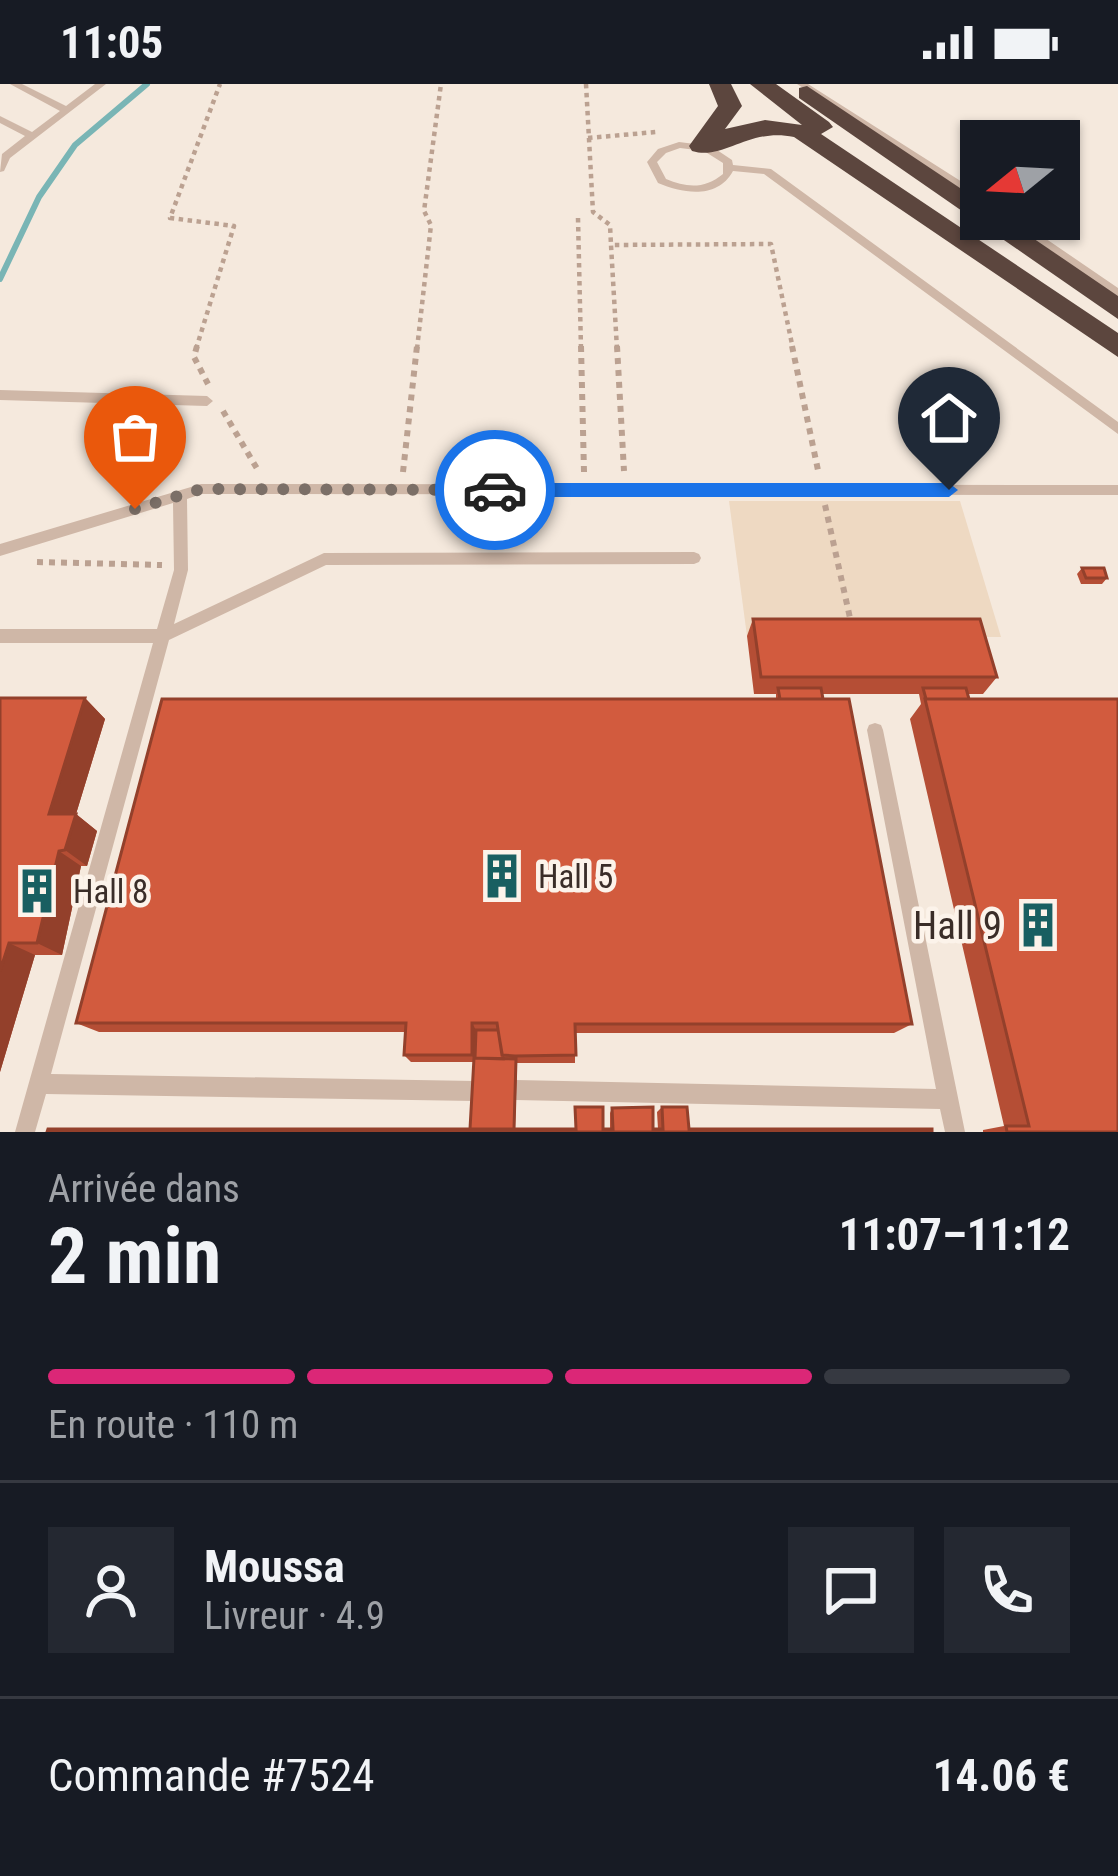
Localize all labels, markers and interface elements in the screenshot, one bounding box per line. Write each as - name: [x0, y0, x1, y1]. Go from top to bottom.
- text: 11:05: [60, 16, 163, 69]
- north arrow: [960, 120, 1080, 240]
- map controls: [960, 120, 1080, 240]
- pin: [898, 367, 1000, 490]
- icon: home: [916, 385, 982, 451]
- pin: [84, 386, 186, 509]
- icon: bag: [102, 404, 168, 470]
- courier: [435, 430, 555, 550]
- icon: car: [462, 457, 528, 523]
- building icon: Hall 5: [477, 851, 527, 901]
- place label: Hall 5: [538, 857, 613, 896]
- building icon: Hall 8: [12, 866, 62, 916]
- place label: Hall 8: [73, 872, 148, 911]
- building icon: Hall 9: [1013, 900, 1063, 950]
- place label: Hall 9: [913, 903, 1002, 949]
- text: Arrivée dans: [48, 1166, 240, 1212]
- text: 11:07–11:12: [839, 1208, 1070, 1261]
- text: 2 min: [48, 1211, 221, 1302]
- text: En route · 110 m: [48, 1402, 298, 1448]
- button: person: [48, 1527, 174, 1653]
- button: chat: [788, 1527, 914, 1653]
- button: phone: [944, 1527, 1070, 1653]
- text: Moussa: [204, 1540, 345, 1593]
- text: Livreur · 4.9: [204, 1593, 385, 1639]
- text: Commande #7524: [48, 1749, 374, 1802]
- text: 14.06 €: [933, 1749, 1070, 1802]

